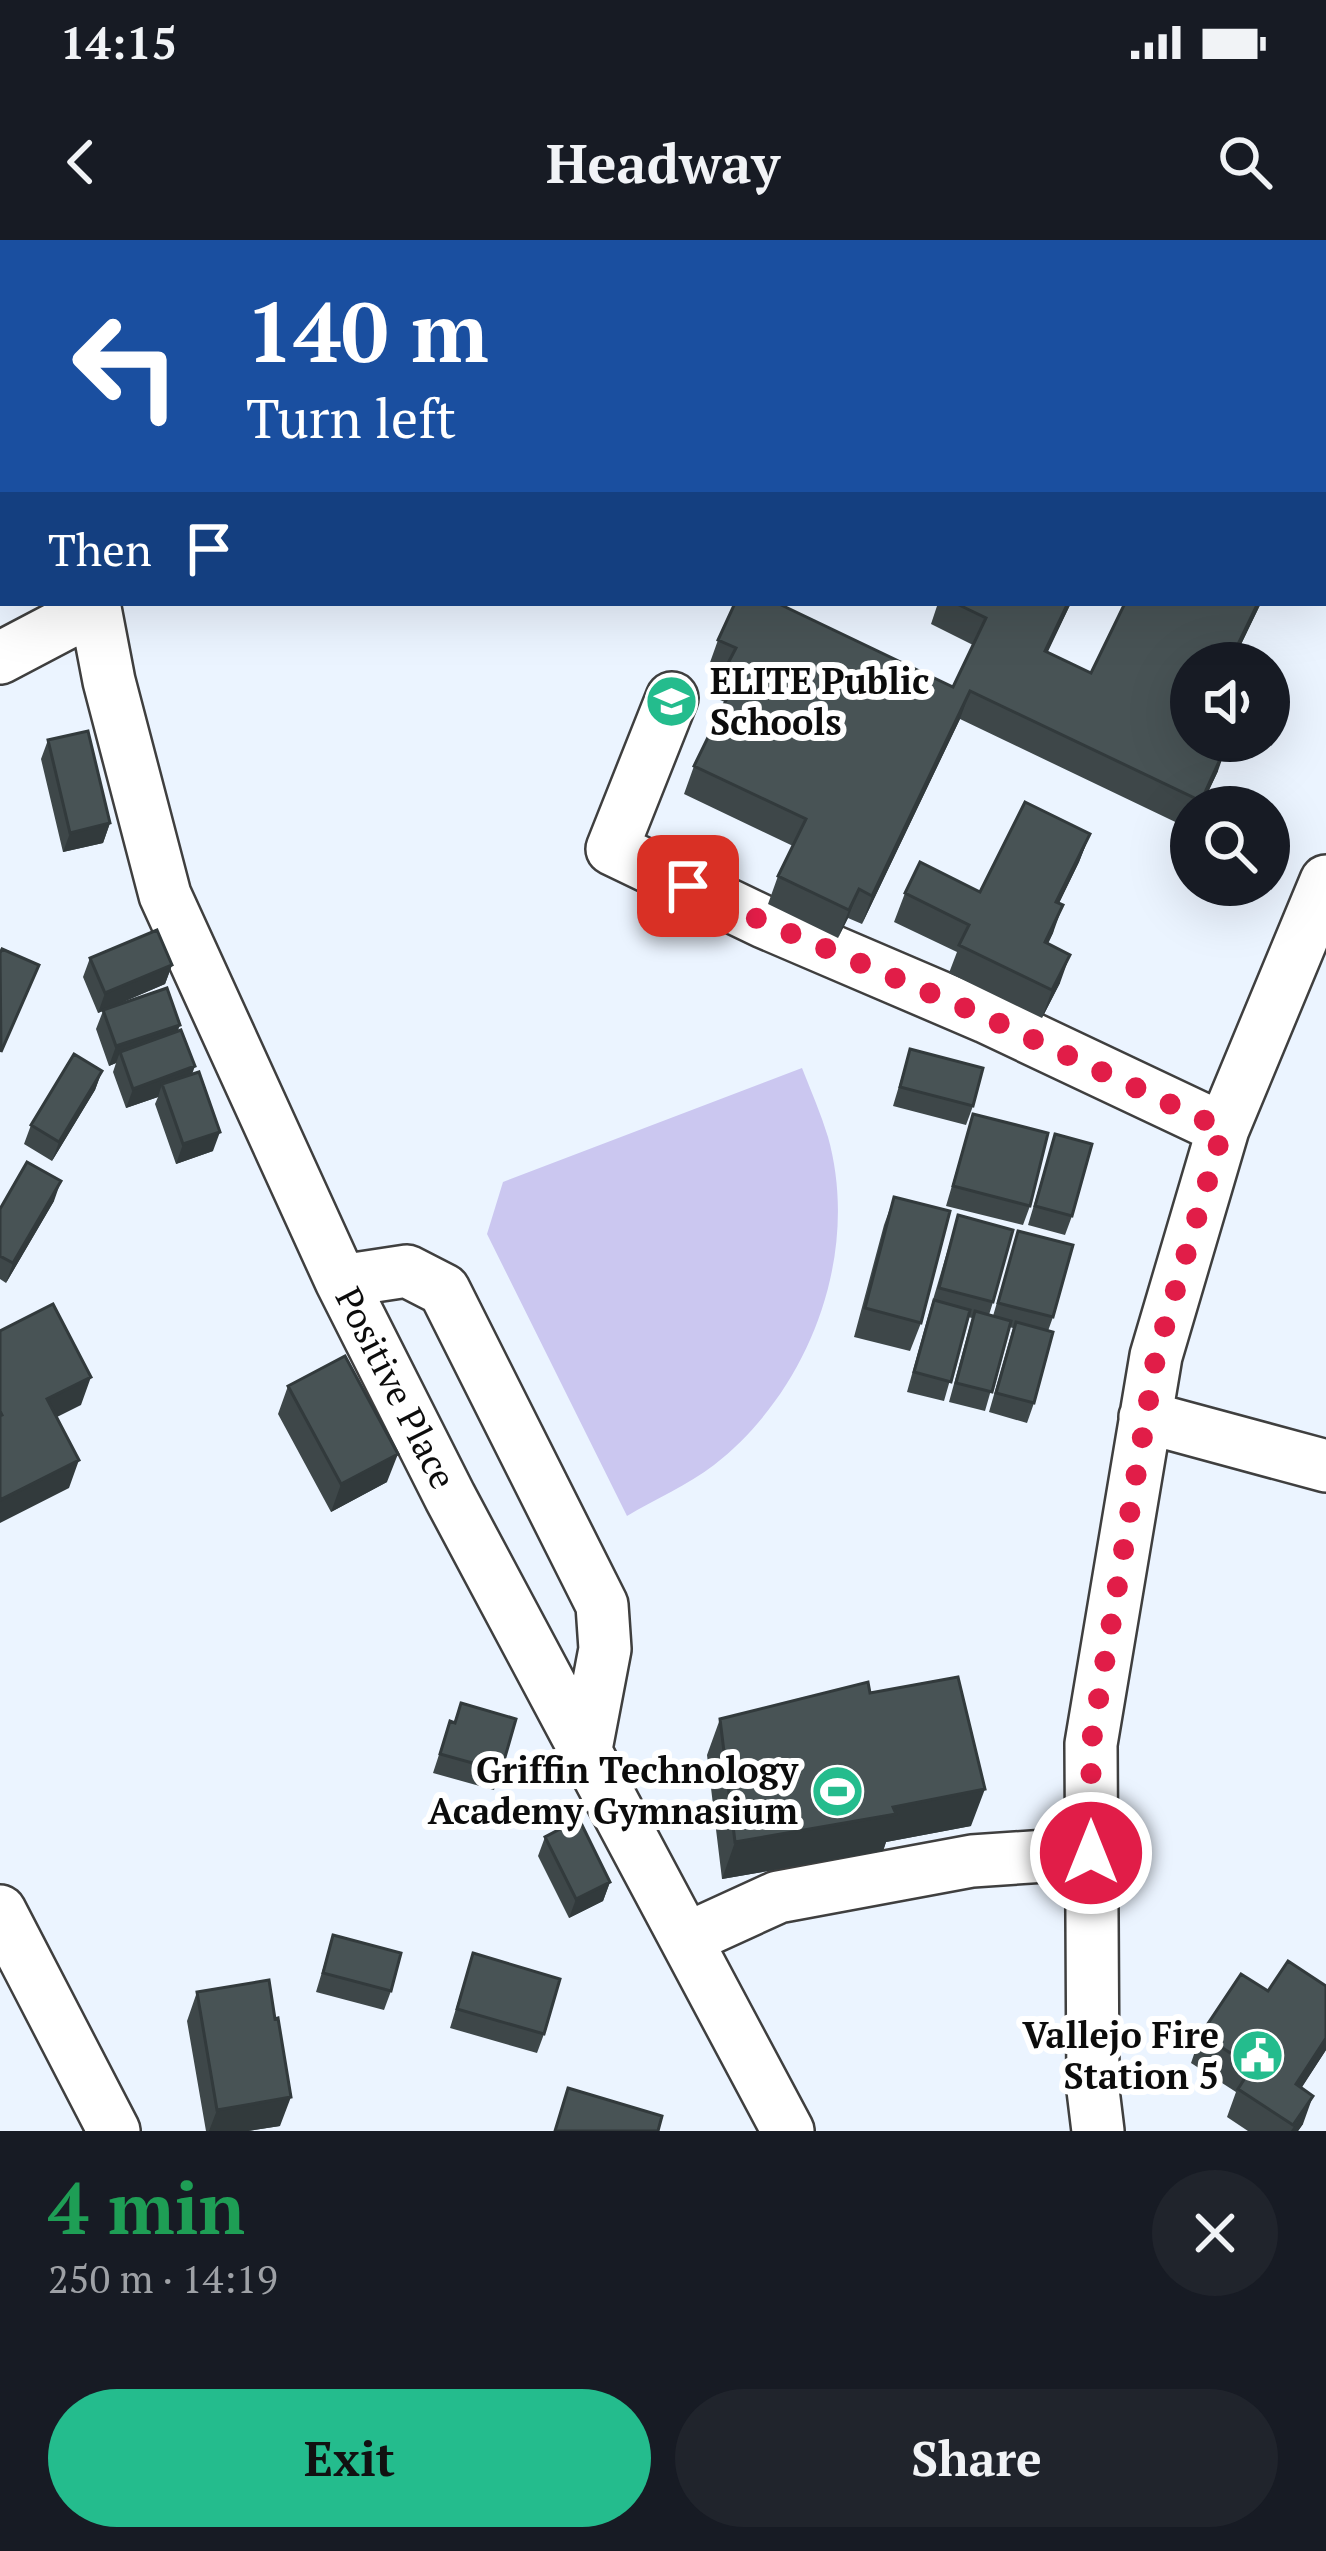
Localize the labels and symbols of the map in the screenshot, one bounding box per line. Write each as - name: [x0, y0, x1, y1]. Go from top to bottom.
- place label: ELITE Public Schools: [710, 657, 929, 745]
- school or university icon: ELITE Public Schools: [643, 674, 699, 730]
- pin: [637, 835, 739, 937]
- street label: Positive Place: [326, 1279, 467, 1496]
- place label: Griffin Technology Academy Gymnasium: [428, 1746, 799, 1834]
- sports icon: Griffin Technology Academy Gymnasium: [809, 1763, 865, 1819]
- position arrow: [1028, 1790, 1154, 1916]
- place label: Vallejo Fire Station 5: [1022, 2011, 1219, 2099]
- public building icon: Vallejo Fire Station 5: [1230, 2028, 1286, 2084]

